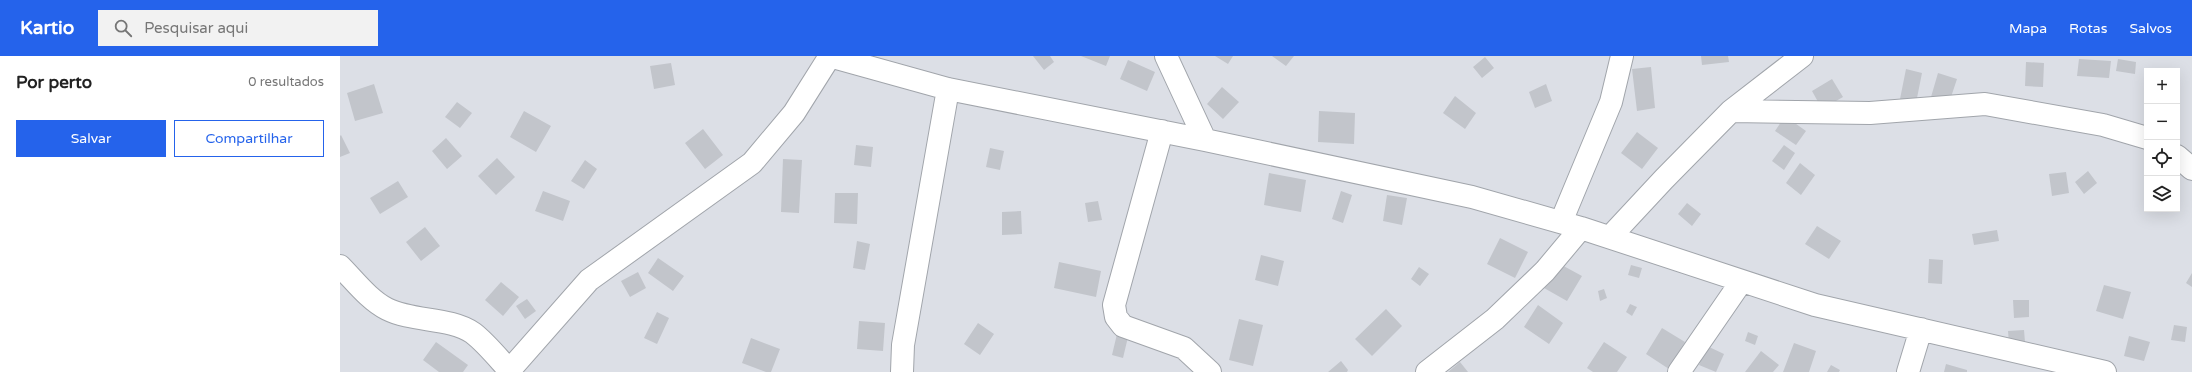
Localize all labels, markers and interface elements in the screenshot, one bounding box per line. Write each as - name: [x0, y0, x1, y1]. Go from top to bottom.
- search box: [98, 10, 378, 46]
- text: Kartio: [20, 17, 74, 39]
- icon: search: [112, 17, 134, 39]
- text: Pesquisar aqui: [144, 19, 248, 37]
- text: Mapa: [2009, 20, 2047, 37]
- text: Rotas: [2069, 20, 2107, 37]
- text: Salvos: [2129, 20, 2172, 37]
- map controls: [2144, 68, 2180, 212]
- button: +: [2144, 68, 2180, 104]
- text: Por perto: [16, 72, 92, 93]
- text: 0 resultados: [248, 74, 324, 90]
- button: −: [2144, 104, 2180, 140]
- button: Salvar: [16, 120, 166, 157]
- button: Compartilhar: [174, 120, 324, 157]
- button: locate: [2144, 140, 2180, 176]
- button: layers: [2144, 176, 2180, 212]

